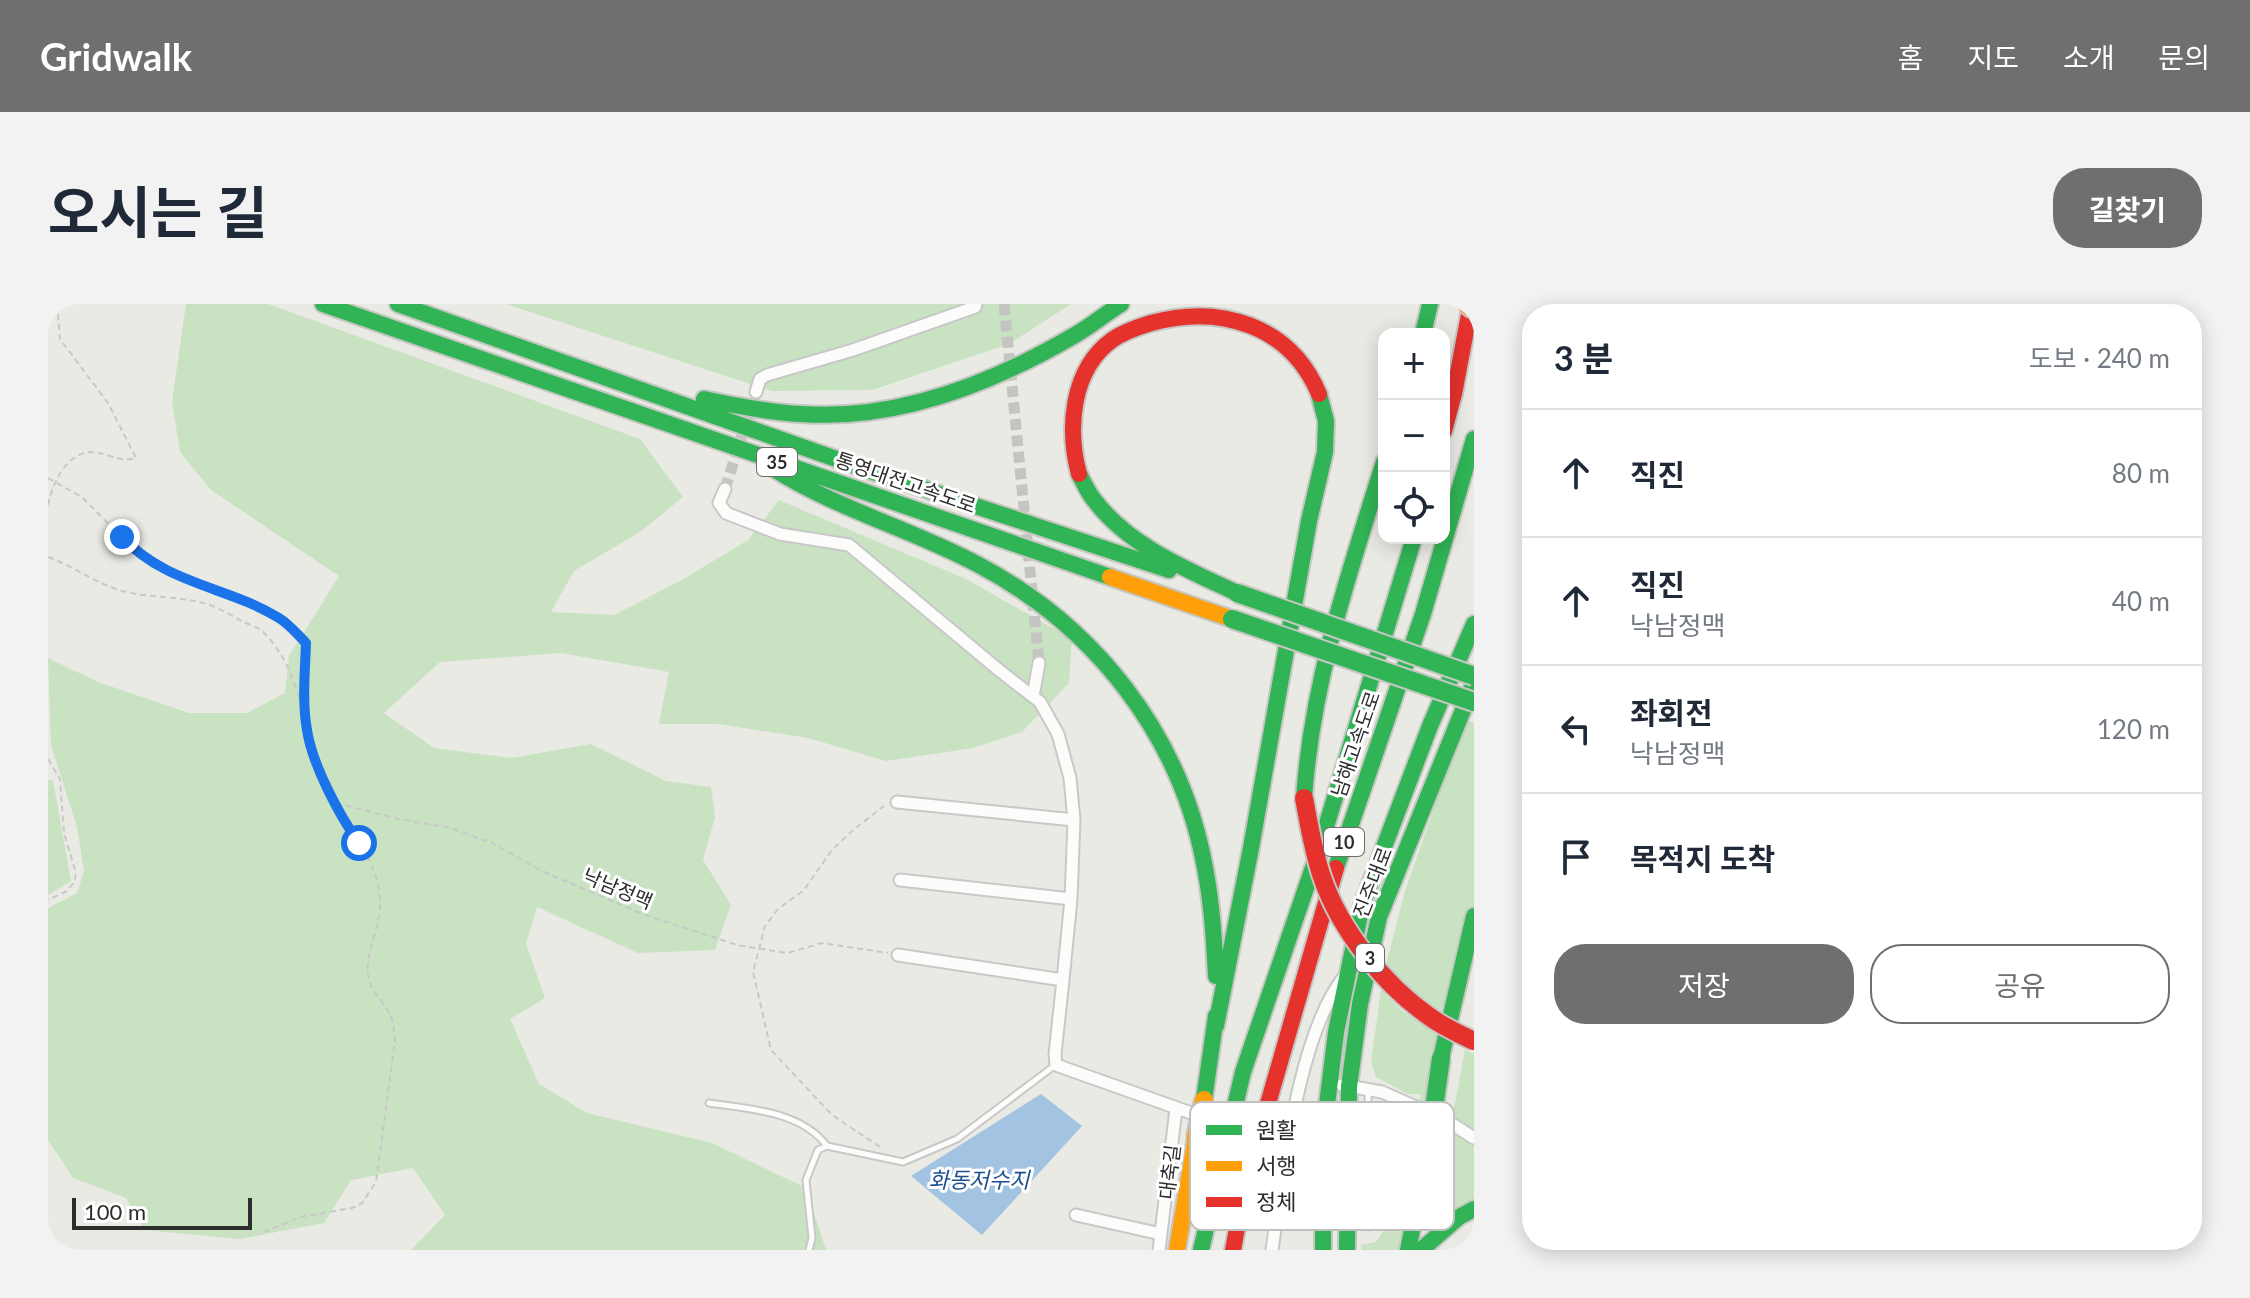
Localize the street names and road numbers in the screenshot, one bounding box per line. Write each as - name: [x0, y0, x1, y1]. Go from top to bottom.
- street label: 통영대전고속도로: [833, 447, 979, 517]
- road number: 35: [757, 448, 797, 476]
- street label: 남해고속도로: [1326, 688, 1384, 800]
- road number: 10: [1324, 828, 1364, 856]
- street label: 진주대로: [1348, 843, 1396, 921]
- street label: 낙남정맥: [579, 863, 657, 913]
- road number: 3: [1356, 944, 1384, 972]
- street label: 대축길: [1154, 1143, 1184, 1201]

